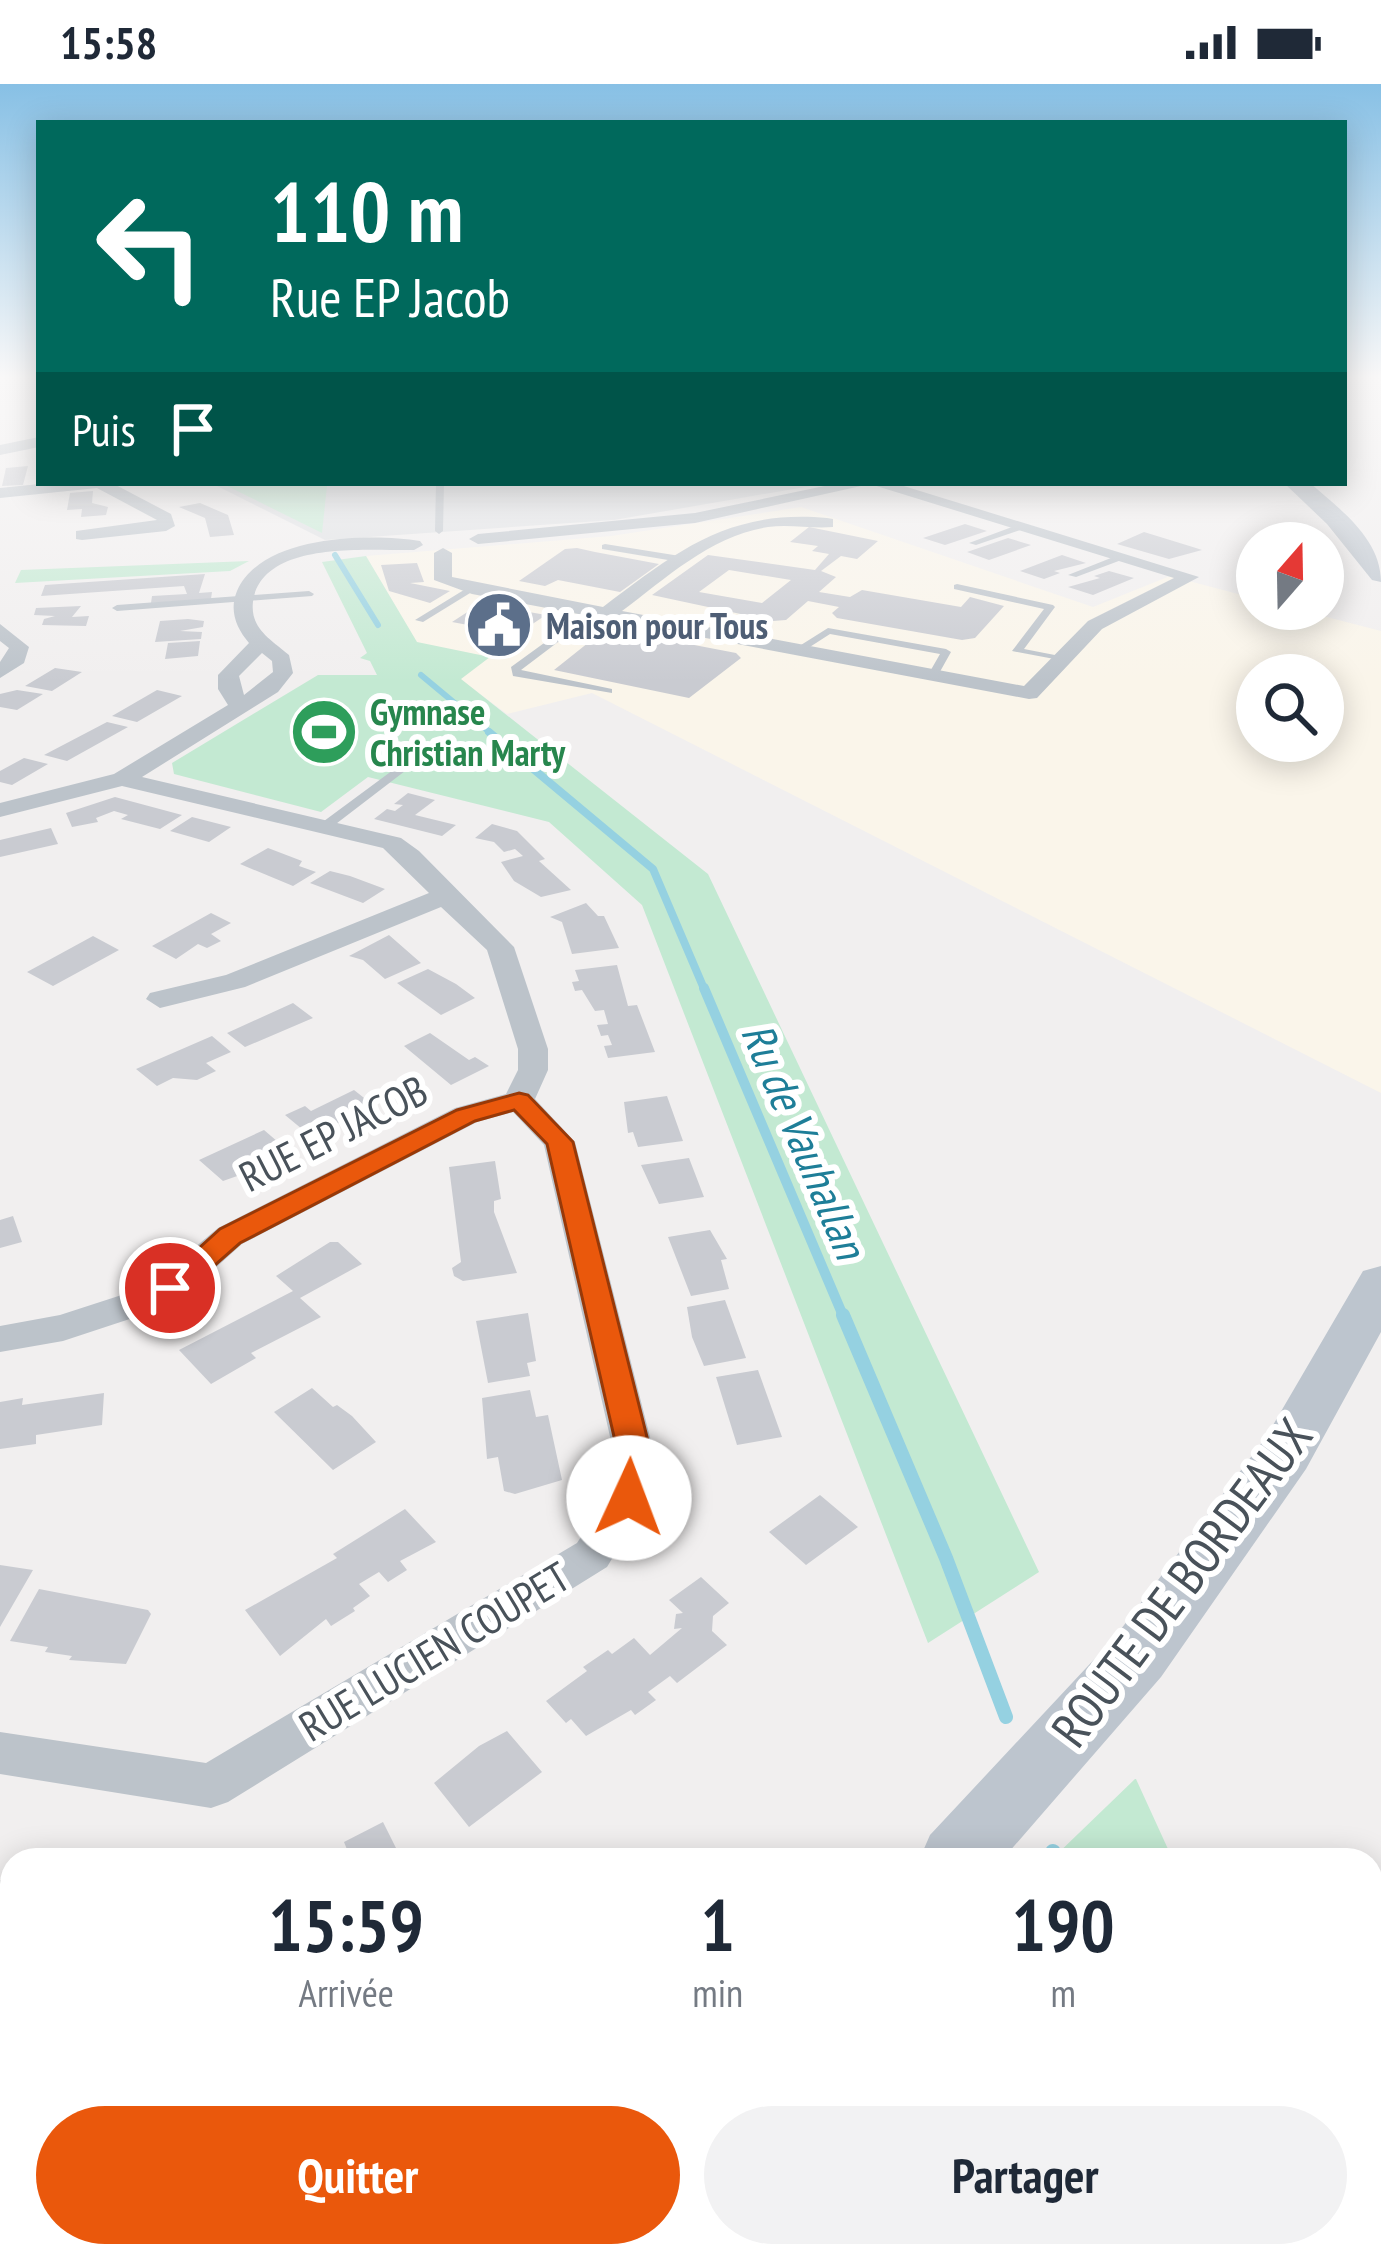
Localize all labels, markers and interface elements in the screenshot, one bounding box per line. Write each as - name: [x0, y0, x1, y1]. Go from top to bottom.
- text: 15:58: [60, 13, 157, 71]
- text: 110 m: [270, 156, 463, 265]
- icon: left: [72, 168, 228, 324]
- text: Rue EP Jacob: [270, 262, 510, 332]
- icon: arrive: [160, 396, 226, 462]
- text: Puis: [72, 400, 136, 458]
- north arrow: [1236, 522, 1344, 630]
- map controls: [1236, 522, 1344, 762]
- public building icon: Maison pour Tous: [464, 590, 534, 660]
- place label: Maison pour Tous: [546, 602, 768, 649]
- button: search: [1236, 654, 1344, 762]
- place label: Gymnase Christian Marty: [370, 688, 566, 776]
- sports icon: Gymnase Christian Marty: [289, 697, 359, 767]
- water label: Ru de Vauhallan: [729, 1013, 881, 1269]
- street label: RUE EP JACOB: [230, 1062, 436, 1204]
- pin: [119, 1237, 221, 1339]
- icon: arrive: [137, 1255, 203, 1321]
- street label: ROUTE DE BORDEAUX: [1036, 1405, 1326, 1759]
- position arrow: [566, 1435, 692, 1561]
- street label: RUE LUCIEN COUPET: [289, 1549, 579, 1753]
- text: 15:59: [268, 1878, 424, 1971]
- text: 1: [701, 1878, 735, 1971]
- text: 190: [1011, 1878, 1115, 1971]
- text: Arrivée: [298, 1967, 394, 2018]
- text: min: [692, 1967, 743, 2018]
- text: m: [1050, 1967, 1076, 2018]
- button: Quitter: [36, 2106, 680, 2244]
- button: Partager: [704, 2106, 1347, 2244]

